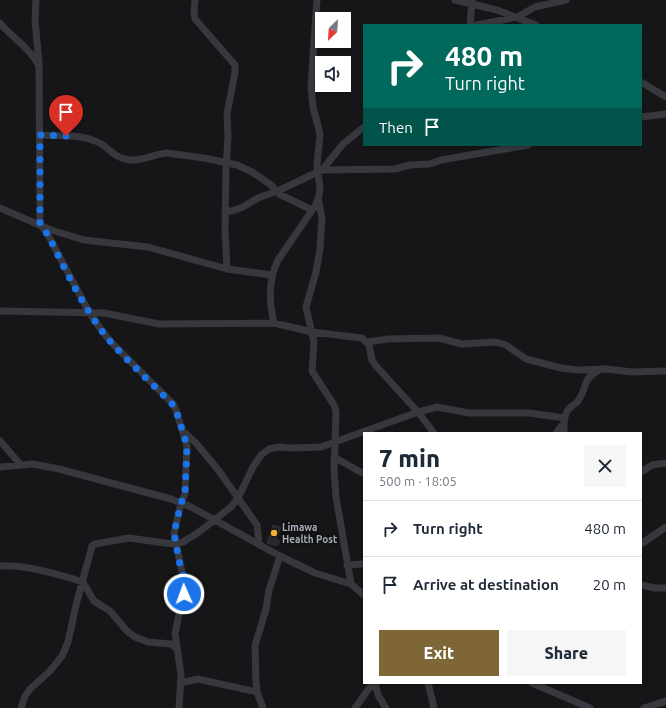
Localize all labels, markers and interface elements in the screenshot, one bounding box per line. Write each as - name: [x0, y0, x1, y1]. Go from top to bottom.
- north arrow: [315, 12, 351, 48]
- map controls: [315, 12, 351, 92]
- icon: right: [379, 40, 431, 92]
- text: 480 m: [445, 40, 523, 71]
- button: sound: [315, 56, 351, 92]
- text: Turn right: [445, 73, 525, 93]
- pin: [49, 95, 83, 136]
- icon: arrive: [55, 101, 77, 123]
- icon: arrive: [421, 116, 443, 138]
- text: Then: [379, 119, 413, 136]
- text: 7 min: [379, 445, 440, 472]
- button: close: [584, 445, 626, 487]
- text: 500 m · 18:05: [379, 474, 457, 488]
- icon: right: [379, 518, 401, 540]
- text: Turn right: [413, 520, 483, 537]
- text: 480 m: [584, 520, 626, 537]
- place label: Limawa Health Post: [282, 522, 338, 545]
- marker: Limawa Health Post: [269, 528, 279, 538]
- position arrow: [163, 573, 205, 615]
- icon: arrive: [379, 574, 401, 596]
- text: Arrive at destination: [413, 576, 559, 593]
- text: 20 m: [593, 576, 626, 593]
- button: Exit: [379, 630, 499, 676]
- button: Share: [507, 630, 626, 676]

